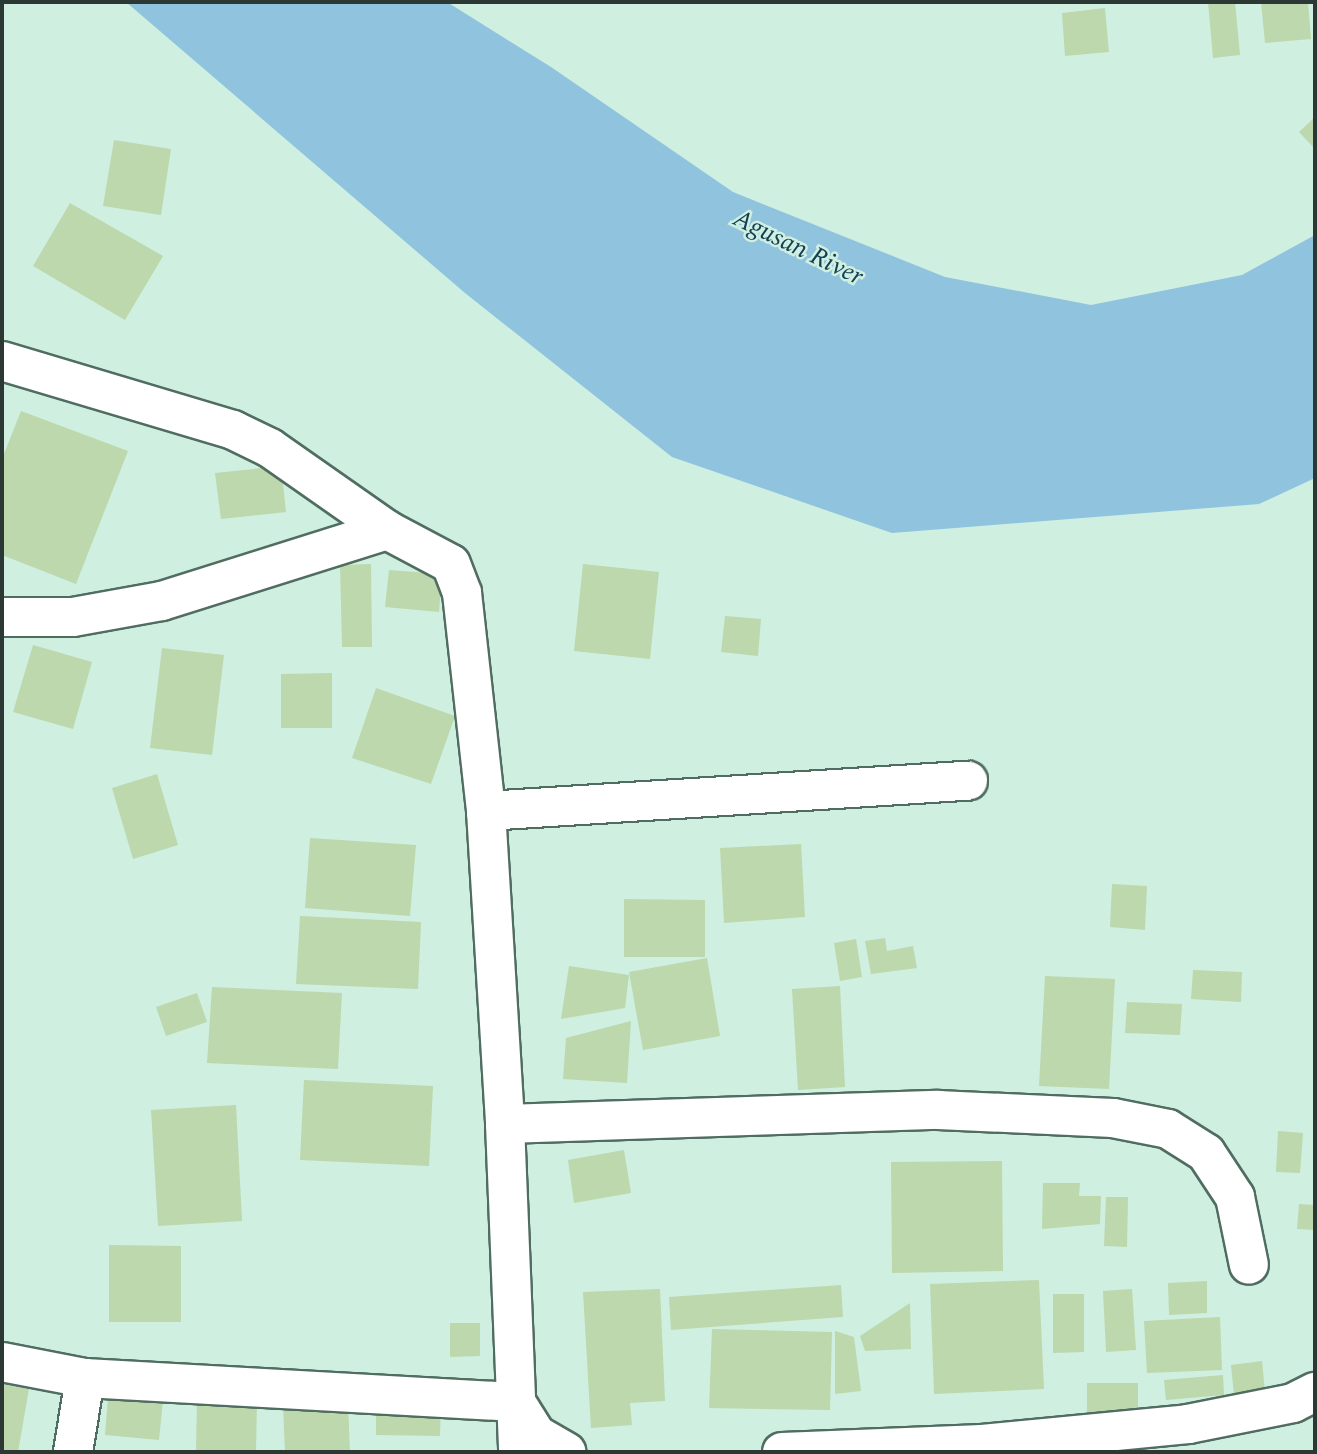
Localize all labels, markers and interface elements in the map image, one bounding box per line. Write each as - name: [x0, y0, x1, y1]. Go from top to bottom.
- water label: Agusan River: [728, 203, 868, 293]

